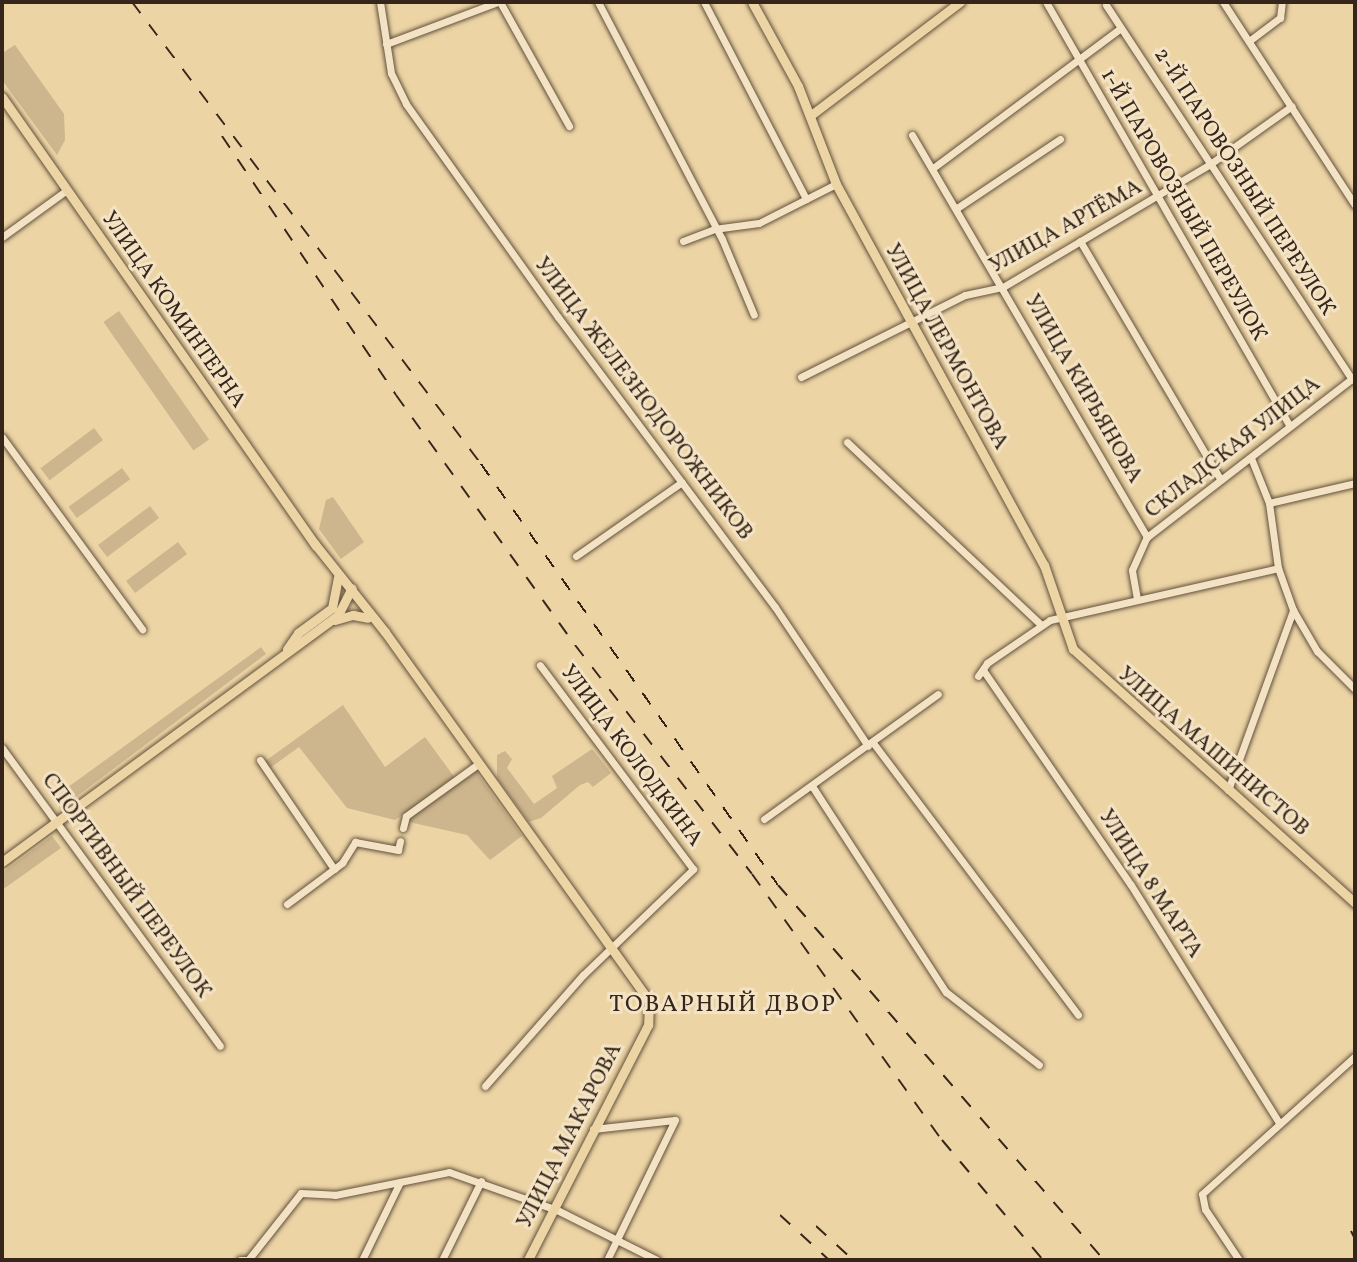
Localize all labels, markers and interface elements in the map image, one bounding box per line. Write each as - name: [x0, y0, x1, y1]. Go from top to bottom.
- street label: 2-Й ПАРОВОЗНЫЙ ПЕРЕУЛОК: [1147, 43, 1341, 321]
- street label: 1-Й ПАРОВОЗНЫЙ ПЕРЕУЛОК: [1094, 64, 1272, 346]
- street label: УЛИЦА АРТЁМА: [985, 174, 1147, 280]
- street label: УЛИЦА КОМИНТЕРНА: [95, 206, 251, 414]
- street label: УЛИЦА ЛЕРМОНТОВА: [878, 239, 1014, 455]
- street label: УЛИЦА ЖЕЛЕЗНОДОРОЖНИКОВ: [528, 252, 758, 546]
- street label: УЛИЦА КИРЬЯНОВА: [1018, 290, 1148, 488]
- street label: СКЛАДСКАЯ УЛИЦА: [1140, 371, 1326, 525]
- street label: УЛИЦА КОЛОДКИНА: [554, 660, 708, 852]
- street label: УЛИЦА МАШИНИСТОВ: [1112, 662, 1314, 842]
- street label: СПОРТИВНЫЙ ПЕРЕУЛОК: [35, 768, 217, 1004]
- street label: УЛИЦА 8 МАРТА: [1092, 805, 1208, 963]
- district label: ТОВАРНЫЙ ДВОР: [609, 992, 837, 1020]
- street label: УЛИЦА МАКАРОВА: [512, 1039, 628, 1233]

